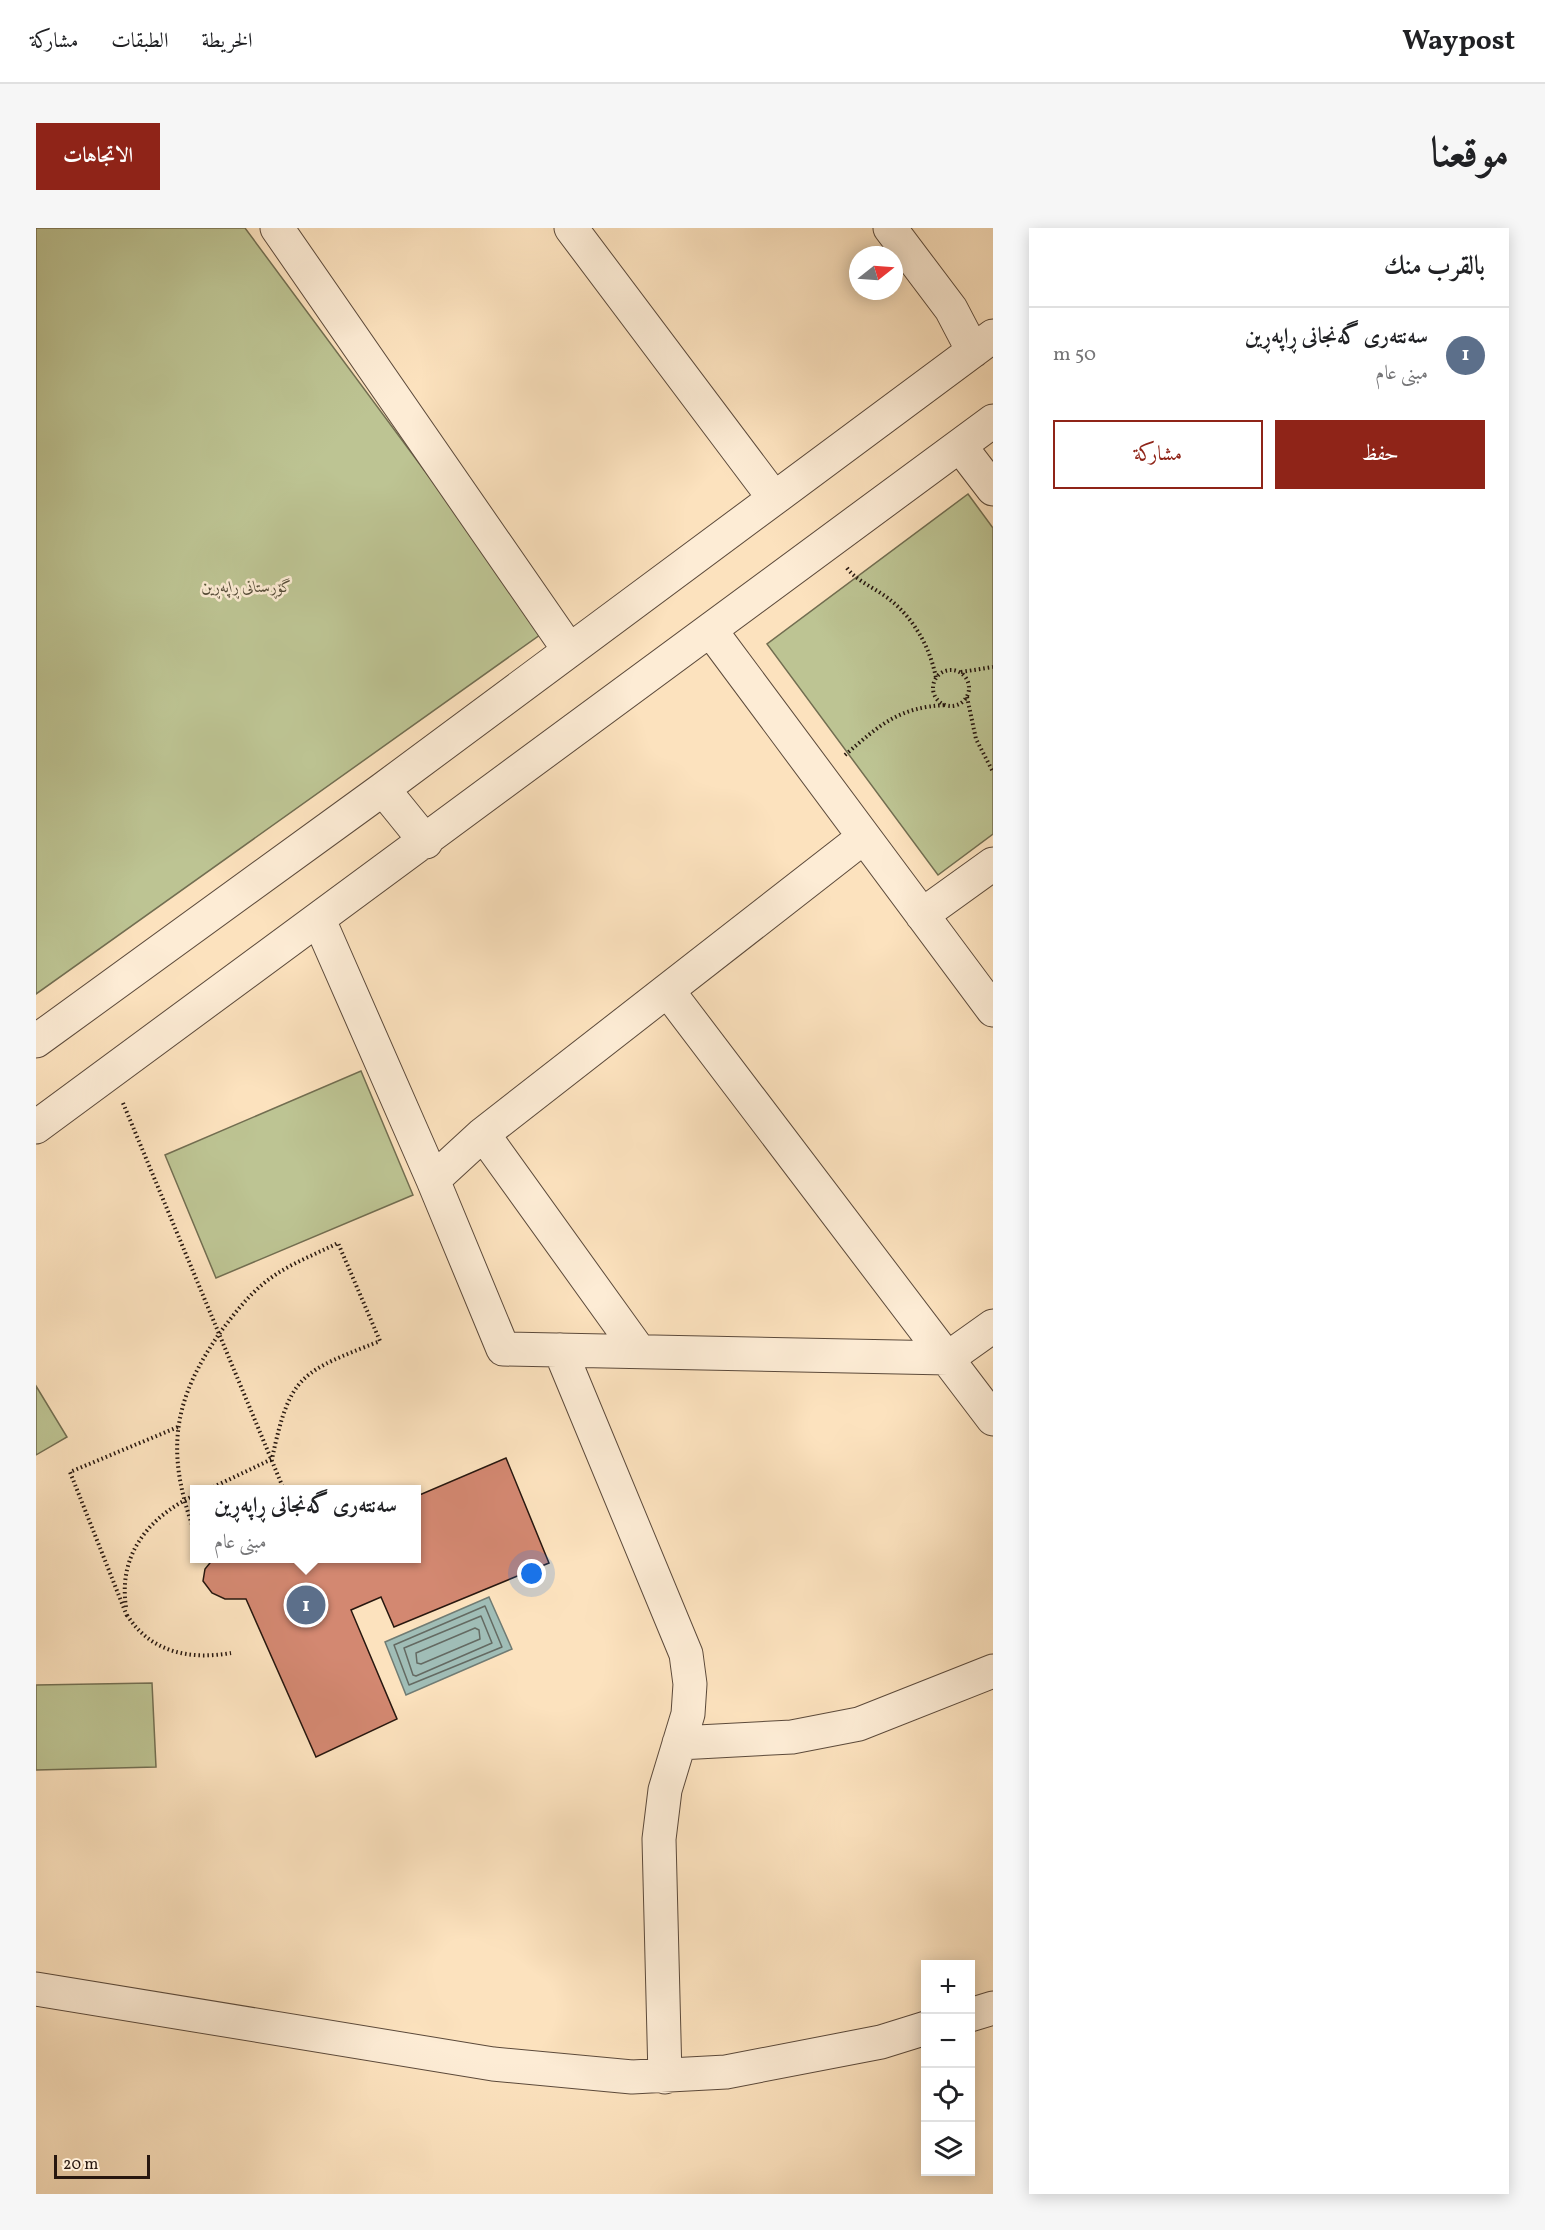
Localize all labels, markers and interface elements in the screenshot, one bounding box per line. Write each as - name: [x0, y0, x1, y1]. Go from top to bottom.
- text: Waypost: [1402, 22, 1515, 61]
- text: مشاركة: [30, 27, 78, 56]
- text: الطبقات: [111, 27, 168, 56]
- text: الخريطة: [201, 27, 253, 56]
- button: الاتجاهات: [36, 123, 160, 190]
- text: موقعنا: [1431, 126, 1509, 185]
- north arrow: [849, 246, 903, 300]
- text: بالقرب منك: [1384, 249, 1485, 285]
- text: سەنتەری گەنجانی ڕاپەڕین: [1245, 322, 1428, 353]
- text: 50 m: [1053, 341, 1096, 369]
- text: 1: [1461, 341, 1470, 369]
- text: مبنى عام: [1375, 360, 1428, 388]
- button: مشاركة: [1053, 420, 1263, 489]
- button: حفظ: [1275, 420, 1485, 489]
- park label: گۆڕستانی ڕاپەڕین: [201, 577, 293, 600]
- popup: [190, 1485, 421, 1563]
- text: سەنتەری گەنجانی ڕاپەڕین: [214, 1491, 397, 1522]
- text: مبنى عام: [214, 1529, 267, 1557]
- your location: [517, 1559, 546, 1588]
- pin: 1: [286, 1582, 326, 1628]
- map controls: [921, 1960, 975, 2176]
- button: +: [921, 1960, 975, 2014]
- button: −: [921, 2014, 975, 2068]
- button: locate: [921, 2068, 975, 2122]
- button: layers: [921, 2122, 975, 2176]
- scale bar: [54, 2152, 150, 2180]
- text: 20 m: [63, 2154, 98, 2176]

